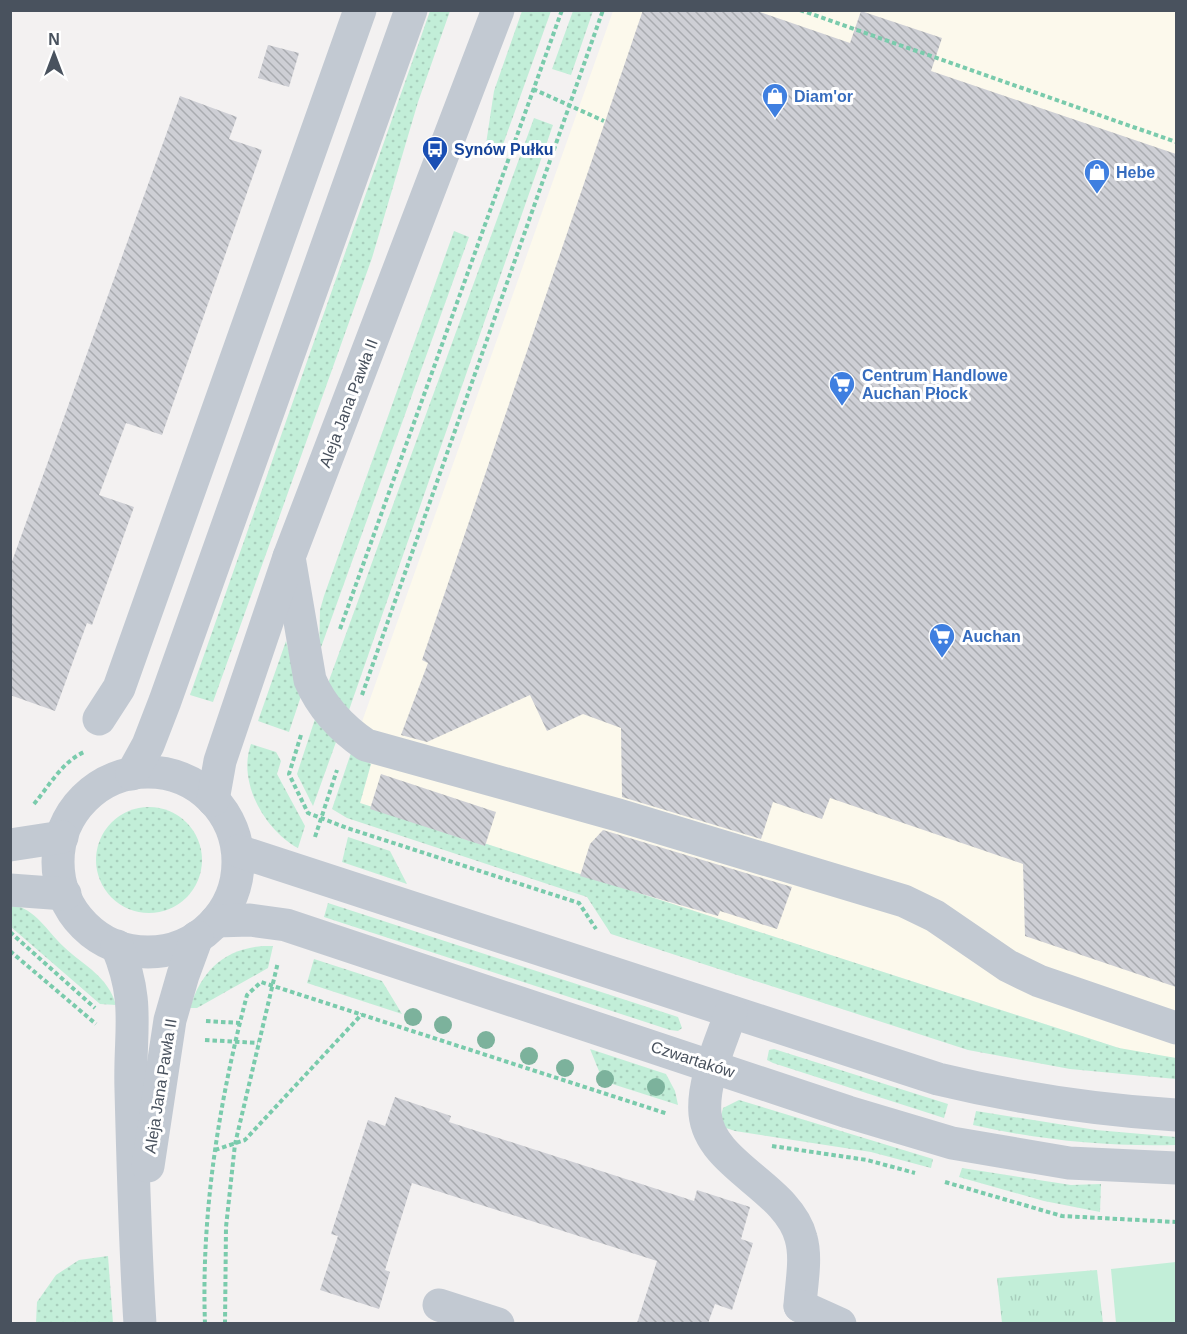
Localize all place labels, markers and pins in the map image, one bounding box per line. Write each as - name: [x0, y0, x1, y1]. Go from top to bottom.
- shop icon: Diam'or: [760, 81, 790, 119]
- place label: Diam'or: [794, 88, 853, 105]
- bus stop icon: Synów Pułku: [420, 134, 450, 172]
- place label: Synów Pułku: [454, 141, 554, 158]
- shop icon: Hebe: [1082, 157, 1112, 195]
- place label: Hebe: [1116, 164, 1155, 181]
- place label: Centrum Handlowe Auchan Płock: [862, 367, 1008, 402]
- supermarket icon: Centrum Handlowe Auchan Płock: [827, 369, 857, 407]
- supermarket icon: Auchan: [927, 621, 957, 659]
- place label: Auchan: [962, 628, 1021, 645]

